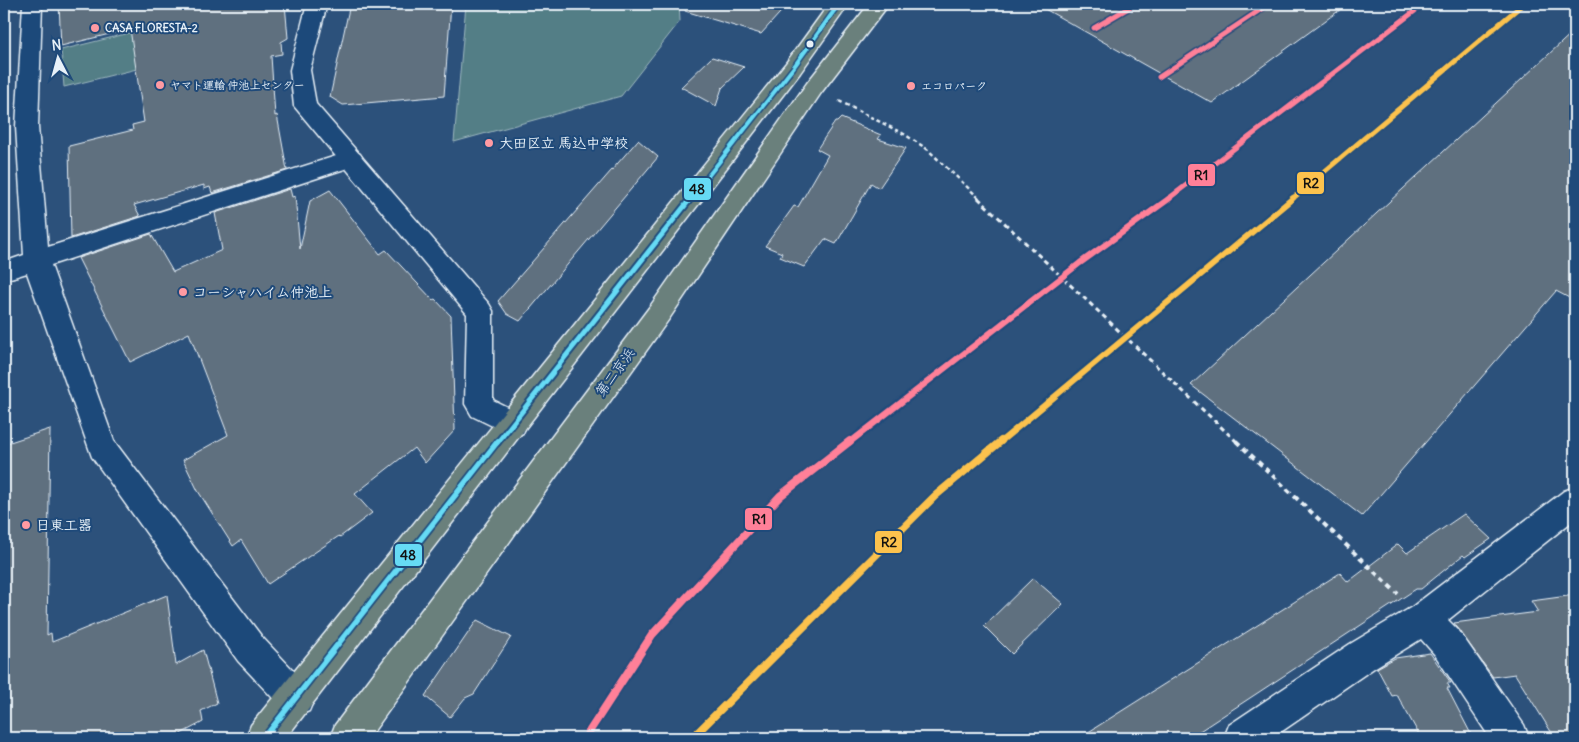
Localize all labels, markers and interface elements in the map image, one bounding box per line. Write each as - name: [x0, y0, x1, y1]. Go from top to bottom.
- place label: CASA FLORESTA-2: [105, 21, 198, 35]
- marker: CASA FLORESTA-2: [89, 22, 101, 34]
- north arrow: [32, 32, 82, 82]
- text: N: [51, 36, 62, 55]
- unlabelled marker: [805, 39, 815, 49]
- place label: ヤマト運輸 仲池上センター: [170, 78, 305, 92]
- marker: ヤマト運輸 仲池上センター: [154, 79, 166, 91]
- place label: エコロパーク: [921, 79, 987, 93]
- marker: エコロパーク: [905, 80, 917, 92]
- place label: 大田区立 馬込中学校: [499, 134, 628, 152]
- marker: 大田区立 馬込中学校: [483, 137, 495, 149]
- line badge: R1: [1187, 163, 1216, 187]
- text: R1: [1194, 166, 1208, 184]
- line badge: R2: [1296, 171, 1325, 195]
- text: R2: [1303, 174, 1320, 192]
- line badge: 48: [683, 177, 712, 201]
- text: 48: [689, 180, 705, 198]
- place label: コーシャハイム仲池上: [193, 283, 332, 301]
- marker: コーシャハイム仲池上: [177, 286, 189, 298]
- street label: 第二京浜: [591, 344, 639, 400]
- line badge: R1: [744, 507, 773, 531]
- text: R1: [752, 510, 766, 528]
- place label: 日東工器: [36, 516, 92, 534]
- marker: 日東工器: [20, 519, 32, 531]
- line badge: R2: [874, 530, 903, 554]
- text: R2: [881, 533, 898, 551]
- line badge: 48: [394, 543, 423, 567]
- text: 48: [400, 546, 416, 564]

